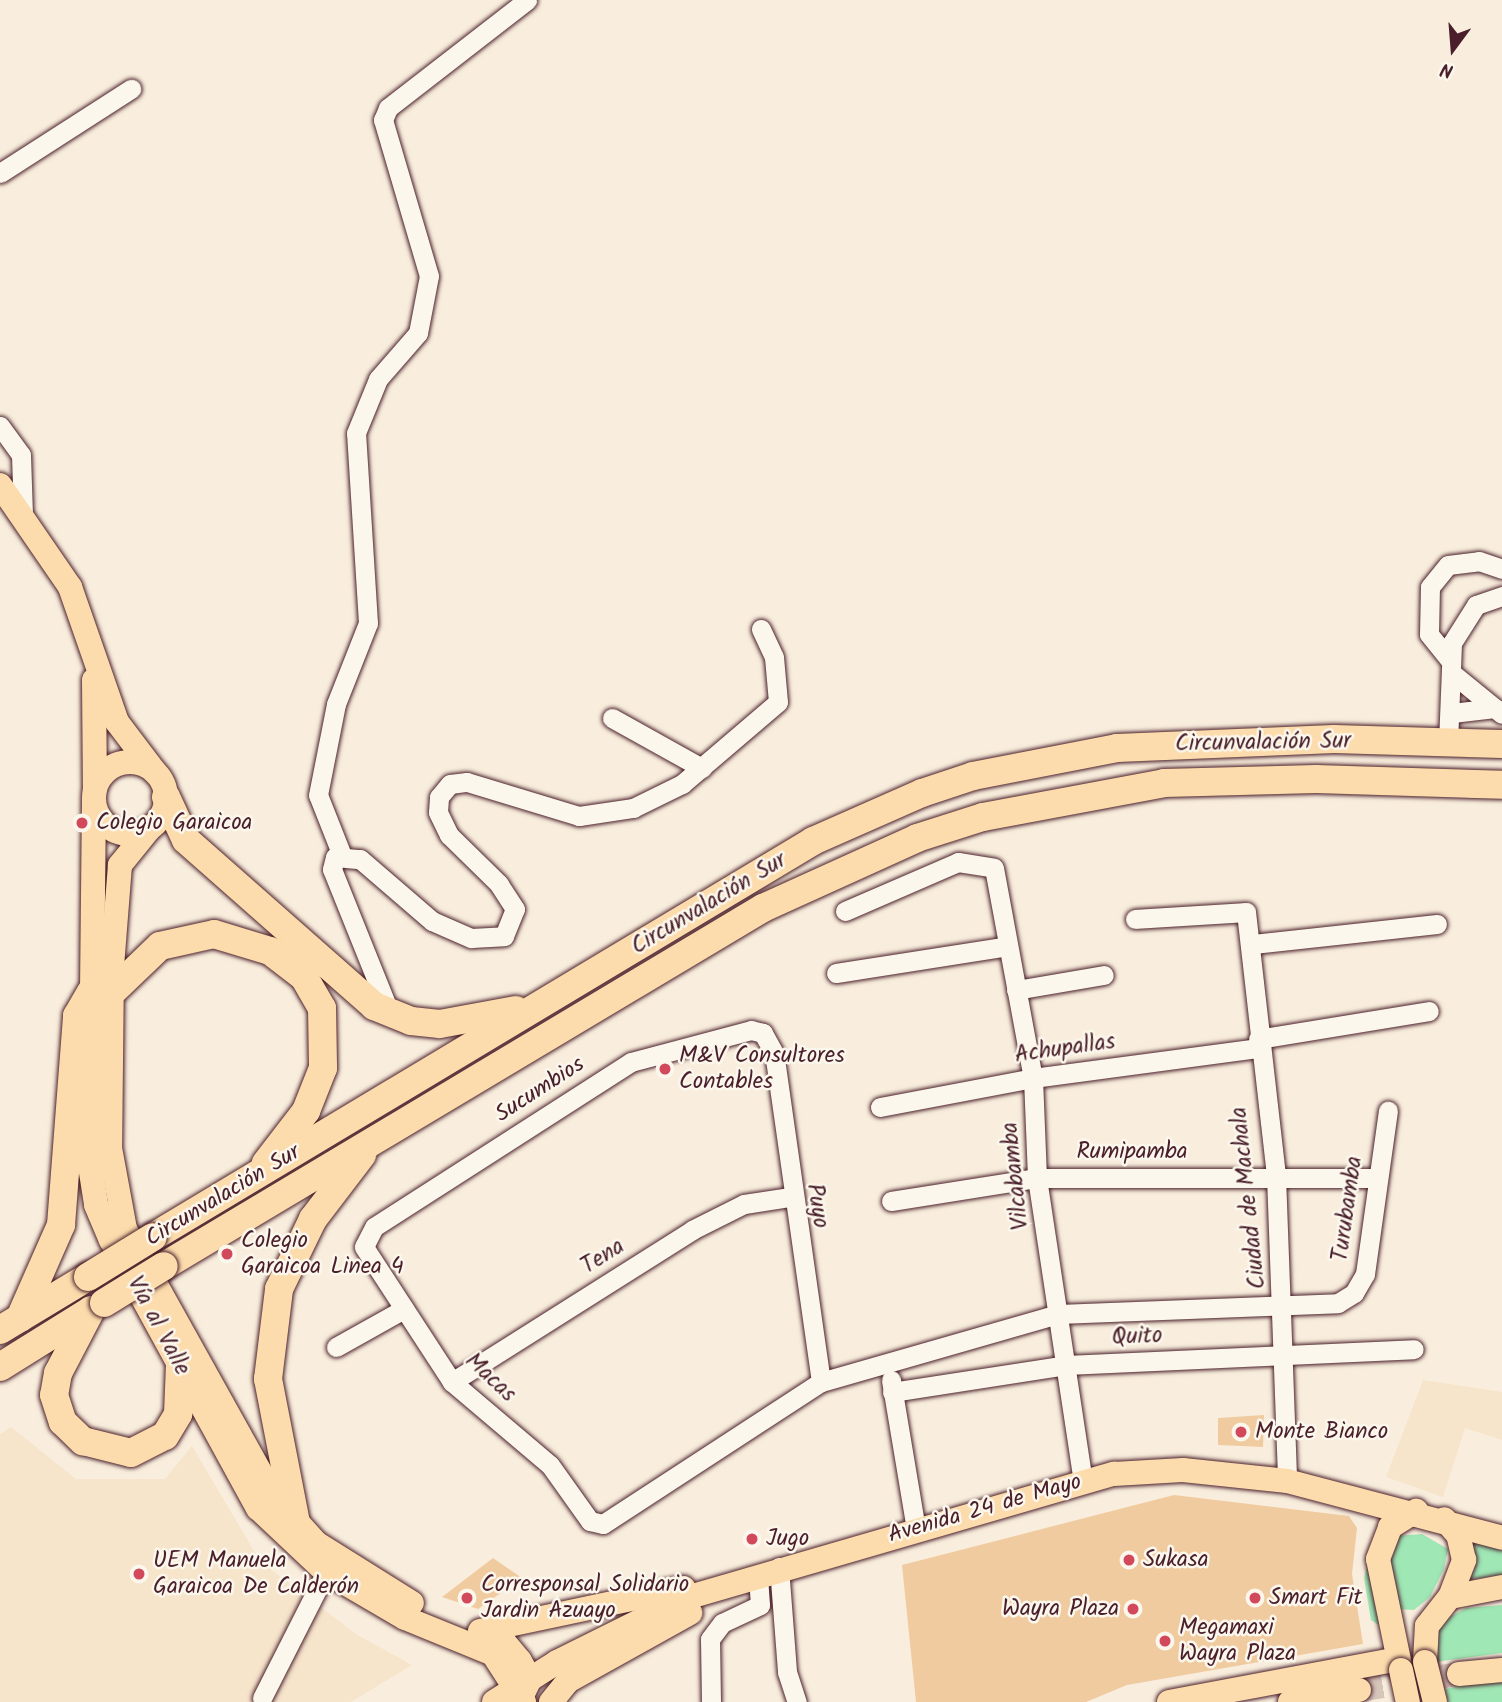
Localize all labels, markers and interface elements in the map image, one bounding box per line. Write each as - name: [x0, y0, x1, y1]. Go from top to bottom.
- north arrow: [1418, 14, 1488, 84]
- text: N: [1437, 53, 1457, 85]
- street label: Circunvalación Sur: [1175, 728, 1351, 758]
- place label: Colegio Garaicoa: [96, 809, 252, 837]
- marker: Colegio Garaicoa: [74, 815, 90, 831]
- street label: Circunvalación Sur: [627, 847, 791, 961]
- street label: Achupallas: [1013, 1028, 1117, 1070]
- place label: M&V Consultores Contables: [679, 1042, 845, 1096]
- street label: Sucumbios: [490, 1051, 590, 1129]
- marker: M&V Consultores Contables: [657, 1061, 673, 1077]
- street label: Ciudad de Machala: [1226, 1106, 1272, 1290]
- street label: Vilcabamba: [997, 1121, 1035, 1231]
- street label: Rumipamba: [1076, 1138, 1188, 1166]
- street label: Circunvalación Sur: [141, 1139, 305, 1253]
- street label: Turubamba: [1327, 1155, 1369, 1263]
- street label: Puyo: [800, 1182, 834, 1230]
- place label: Colegio Garaicoa Linea 4: [241, 1227, 404, 1281]
- street label: Tena: [576, 1233, 630, 1281]
- marker: Colegio Garaicoa Linea 4: [219, 1246, 235, 1262]
- street label: Vía al Valle: [120, 1272, 196, 1380]
- street label: Quito: [1111, 1322, 1163, 1352]
- street label: Macas: [459, 1348, 521, 1408]
- place label: Monte Bianco: [1255, 1418, 1388, 1446]
- marker: Monte Bianco: [1233, 1424, 1249, 1440]
- street label: Avenida 24 de Mayo: [885, 1468, 1085, 1550]
- place label: Jugo: [766, 1525, 809, 1553]
- marker: Jugo: [744, 1531, 760, 1547]
- place label: Sukasa: [1143, 1546, 1208, 1574]
- place label: UEM Manuela Garaicoa De Calderón: [153, 1547, 359, 1601]
- marker: Sukasa: [1121, 1552, 1137, 1568]
- marker: UEM Manuela Garaicoa De Calderón: [131, 1566, 147, 1582]
- place label: Corresponsal Solidario Jardin Azuayo: [481, 1571, 689, 1625]
- place label: Smart Fit: [1269, 1584, 1362, 1612]
- marker: Corresponsal Solidario Jardin Azuayo: [459, 1590, 475, 1606]
- marker: Smart Fit: [1247, 1590, 1263, 1606]
- place label: Wayra Plaza: [1002, 1595, 1119, 1623]
- marker: Wayra Plaza: [1125, 1601, 1141, 1617]
- place label: Megamaxi Wayra Plaza: [1179, 1614, 1296, 1668]
- marker: Megamaxi Wayra Plaza: [1157, 1633, 1173, 1649]

